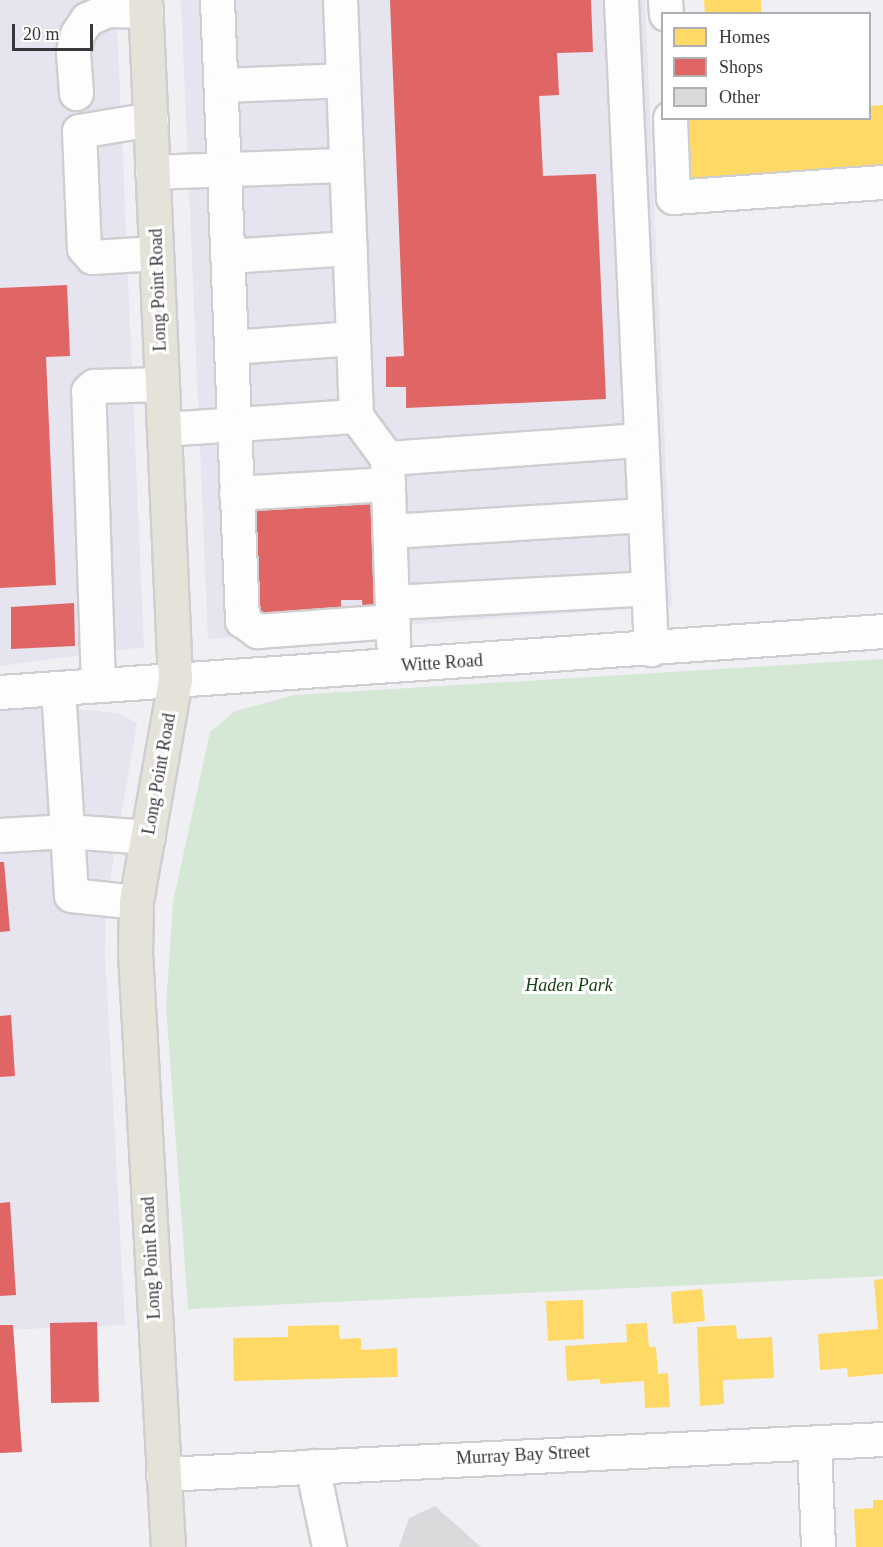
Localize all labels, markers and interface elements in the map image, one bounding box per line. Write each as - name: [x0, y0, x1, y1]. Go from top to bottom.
- scale bar: [15, 12, 96, 50]
- legend: [661, 12, 871, 120]
- text: 20 m: [23, 24, 60, 44]
- text: Homes: [719, 27, 770, 47]
- text: Shops: [719, 57, 763, 77]
- text: Other: [719, 87, 760, 107]
- street label: Long Point Road: [145, 228, 171, 352]
- street label: Witte Road: [400, 649, 484, 677]
- street label: Long Point Road: [138, 712, 180, 836]
- park label: Haden Park: [525, 974, 613, 996]
- street label: Long Point Road: [137, 1196, 165, 1320]
- street label: Murray Bay Street: [456, 1441, 590, 1469]

